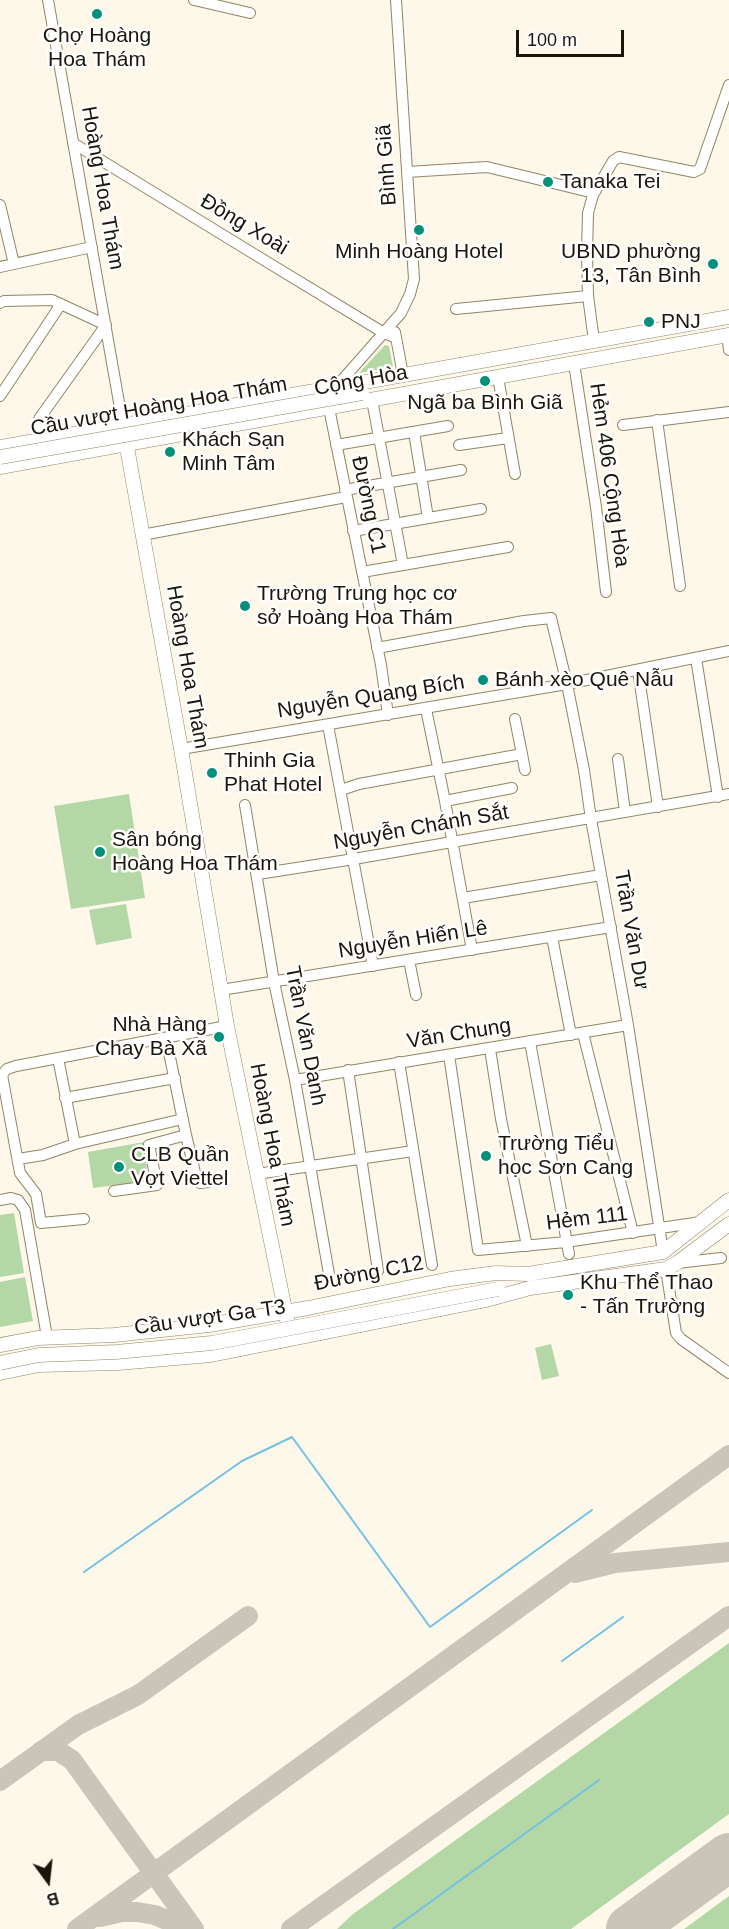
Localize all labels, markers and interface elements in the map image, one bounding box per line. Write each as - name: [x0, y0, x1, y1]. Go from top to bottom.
- marker: Chợ Hoàng Hoa Thám: [90, 7, 104, 21]
- scale bar: [519, 18, 627, 56]
- place label: Chợ Hoàng Hoa Thám: [43, 23, 151, 73]
- text: 100 m: [527, 30, 577, 50]
- street label: Hoàng Hoa Thám: [75, 104, 129, 272]
- street label: Bình Giã: [372, 123, 402, 207]
- place label: Tanaka Tei: [560, 169, 660, 195]
- marker: Tanaka Tei: [541, 175, 555, 189]
- street label: Đồng Xoài: [195, 189, 293, 261]
- marker: Minh Hoàng Hotel: [412, 223, 426, 237]
- place label: Minh Hoàng Hotel: [335, 239, 503, 265]
- place label: UBND phường 13, Tân Bình: [561, 239, 701, 289]
- marker: UBND phường 13, Tân Bình: [706, 257, 720, 271]
- place label: PNJ: [661, 309, 701, 335]
- marker: PNJ: [642, 315, 656, 329]
- street label: Cộng Hòa: [312, 360, 410, 402]
- street label: Cầu vượt Hoàng Hoa Thám: [29, 372, 289, 442]
- marker: Ngã ba Bình Giã: [478, 374, 492, 388]
- street label: Hẻm 406 Cộng Hòa: [584, 381, 634, 569]
- place label: Ngã ba Bình Giã: [407, 390, 563, 416]
- place label: Khách Sạn Minh Tâm: [182, 427, 285, 477]
- marker: Khách Sạn Minh Tâm: [163, 445, 177, 459]
- street label: Đường C1: [345, 454, 391, 556]
- place label: Trường Trung học cơ sở Hoàng Hoa Thám: [257, 581, 457, 631]
- street label: Hoàng Hoa Thám: [160, 583, 214, 751]
- marker: Trường Trung học cơ sở Hoàng Hoa Thám: [238, 599, 252, 613]
- place label: Bánh xèo Quê Nẫu: [495, 667, 674, 693]
- street label: Nguyễn Quang Bích: [276, 670, 466, 724]
- marker: Bánh xèo Quê Nẫu: [476, 673, 490, 687]
- place label: Thinh Gia Phat Hotel: [224, 748, 322, 798]
- marker: Thinh Gia Phat Hotel: [205, 766, 219, 780]
- street label: Nguyễn Chánh Sắt: [331, 800, 511, 856]
- place label: Sân bóng Hoàng Hoa Thám: [112, 827, 278, 877]
- marker: Sân bóng Hoàng Hoa Thám: [93, 845, 107, 859]
- street label: Trần Văn Dư: [608, 868, 654, 992]
- street label: Nguyễn Hiến Lê: [337, 916, 489, 964]
- street label: Trần Văn Danh: [279, 964, 331, 1108]
- place label: Nhà Hàng Chay Bà Xã: [95, 1012, 207, 1062]
- street label: Văn Chung: [405, 1013, 513, 1055]
- marker: Nhà Hàng Chay Bà Xã: [212, 1030, 226, 1044]
- street label: Hoàng Hoa Thám: [244, 1061, 300, 1229]
- place label: Trường Tiểu học Sơn Cang: [498, 1131, 633, 1181]
- place label: CLB Quần Vợt Viettel: [131, 1142, 229, 1192]
- marker: Trường Tiểu học Sơn Cang: [479, 1149, 493, 1163]
- marker: CLB Quần Vợt Viettel: [112, 1160, 126, 1174]
- street label: Hẻm 111: [545, 1201, 629, 1237]
- street label: Đường C12: [312, 1251, 426, 1297]
- place label: Khu Thể Thao - Tấn Trường: [580, 1270, 713, 1320]
- marker: Khu Thể Thao - Tấn Trường: [561, 1288, 575, 1302]
- street label: Cầu vượt Ga T3: [133, 1295, 287, 1341]
- north arrow: [18, 1851, 78, 1911]
- text: B: [45, 1889, 61, 1909]

